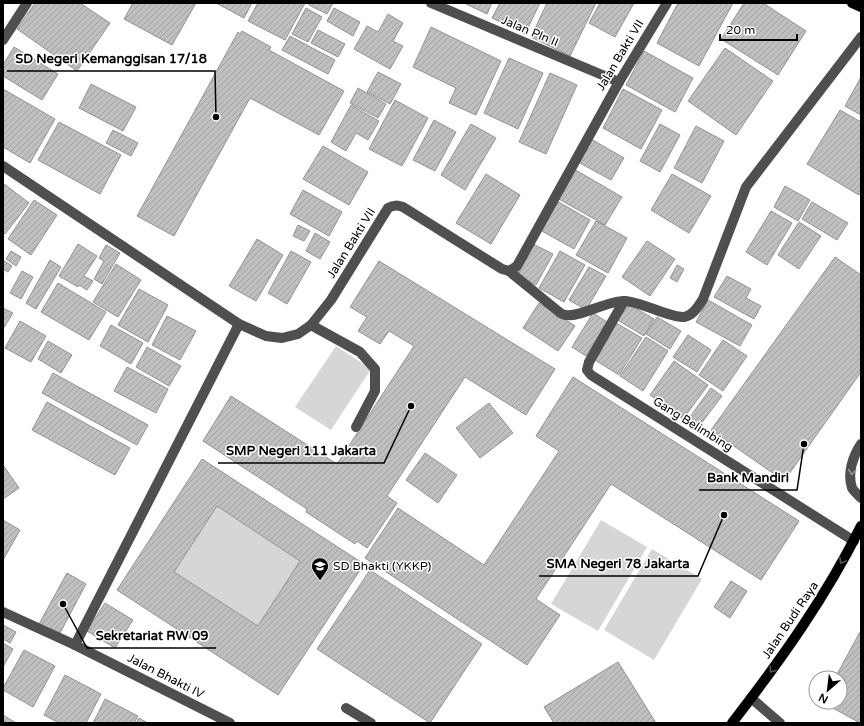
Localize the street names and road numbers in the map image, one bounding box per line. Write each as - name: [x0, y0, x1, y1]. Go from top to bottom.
- street label: Jalan Pln II: [499, 13, 561, 49]
- street label: Jalan Bakti VII: [593, 17, 647, 93]
- street label: Jalan Bakti VII: [324, 205, 378, 281]
- street label: Gang Belimbing: [651, 394, 735, 454]
- street label: Jalan Budi Raya: [759, 579, 821, 661]
- street label: Jalan Bhakti IV: [126, 651, 207, 702]

